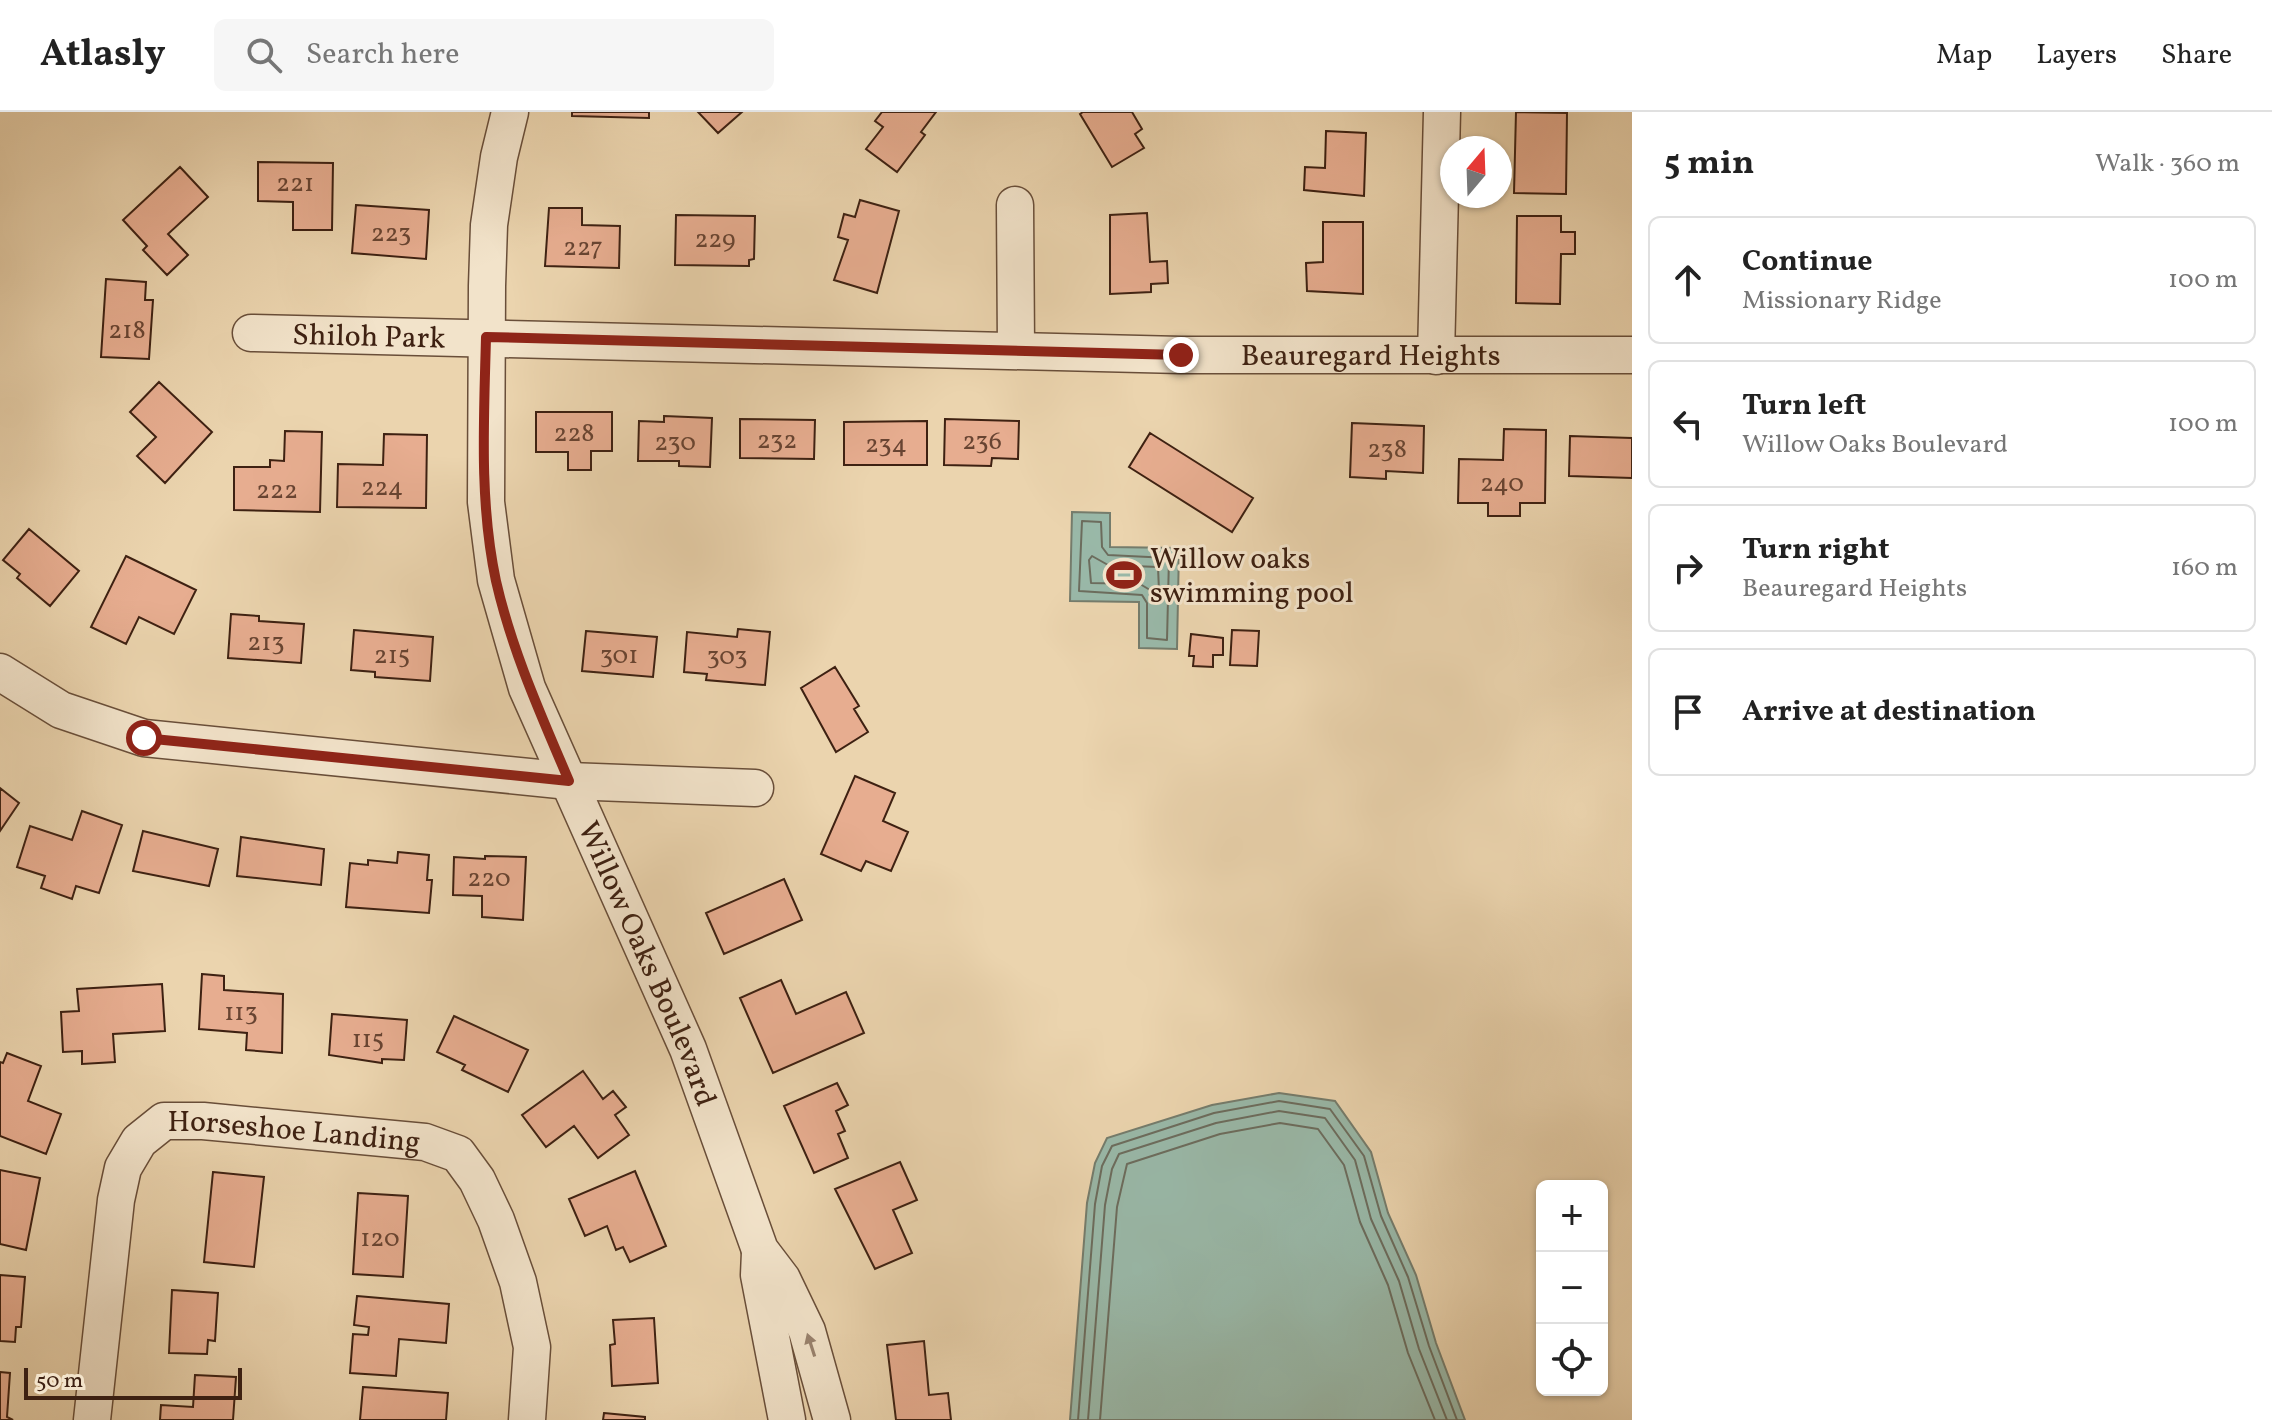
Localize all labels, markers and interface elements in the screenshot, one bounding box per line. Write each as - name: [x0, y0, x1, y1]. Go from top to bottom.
- search box: [214, 19, 774, 91]
- text: Atlasly: [40, 29, 166, 82]
- icon: search: [242, 33, 286, 77]
- text: Search here: [306, 34, 459, 76]
- text: Map: [1936, 36, 1992, 75]
- text: Layers: [2036, 36, 2117, 75]
- text: Share: [2161, 36, 2232, 75]
- north arrow: [1440, 136, 1512, 208]
- text: 5 min: [1664, 141, 1754, 188]
- text: Walk · 360 m: [2095, 146, 2240, 182]
- house number: 221: [276, 166, 314, 202]
- house number: 223: [371, 216, 411, 252]
- house number: 229: [694, 222, 736, 258]
- house number: 227: [563, 230, 603, 266]
- text: Continue: [1742, 241, 1873, 283]
- icon: ahead: [1666, 258, 1710, 302]
- text: 100 m: [2168, 262, 2238, 298]
- text: Missionary Ridge: [1742, 283, 1942, 319]
- house number: 218: [108, 313, 146, 349]
- street label: Shiloh Park: [292, 315, 446, 361]
- street label: Beauregard Heights: [1241, 336, 1501, 378]
- route end: [1163, 337, 1199, 373]
- text: Turn left: [1742, 385, 1866, 427]
- icon: left: [1666, 402, 1710, 446]
- text: 100 m: [2168, 406, 2238, 442]
- house number: 228: [553, 416, 595, 452]
- house number: 232: [757, 423, 797, 459]
- house number: 236: [962, 424, 1002, 460]
- house number: 230: [654, 425, 696, 461]
- house number: 234: [865, 427, 907, 463]
- text: Willow Oaks Boulevard: [1742, 427, 2008, 463]
- house number: 238: [1367, 432, 1407, 468]
- house number: 240: [1480, 466, 1524, 502]
- house number: 224: [361, 470, 403, 506]
- house number: 222: [256, 473, 298, 509]
- text: Turn right: [1742, 529, 1890, 571]
- place label: Willow oaks swimming pool: [1150, 539, 1354, 615]
- icon: right: [1666, 546, 1710, 590]
- text: 160 m: [2171, 550, 2238, 586]
- sports icon: Willow oaks swimming pool: [1105, 556, 1143, 594]
- text: Beauregard Heights: [1742, 571, 1967, 607]
- house number: 213: [247, 625, 285, 661]
- house number: 215: [374, 638, 410, 674]
- house number: 301: [600, 638, 638, 674]
- house number: 303: [706, 639, 748, 675]
- icon: arrive: [1666, 690, 1710, 734]
- text: Arrive at destination: [1742, 691, 2036, 733]
- route start: [126, 720, 162, 756]
- street label: Willow Oaks Boulevard: [566, 815, 726, 1112]
- house number: 220: [467, 861, 511, 897]
- house number: 113: [224, 995, 258, 1031]
- house number: 115: [352, 1022, 384, 1058]
- street label: Horseshoe Landing: [168, 1102, 422, 1164]
- map controls: [1536, 1180, 1608, 1396]
- button: +: [1536, 1180, 1608, 1252]
- house number: 120: [360, 1221, 400, 1257]
- button: −: [1536, 1252, 1608, 1324]
- button: locate: [1536, 1324, 1608, 1396]
- one-way arrow: [804, 1333, 817, 1357]
- scale bar: [24, 1364, 242, 1400]
- text: 50 m: [36, 1366, 83, 1397]

